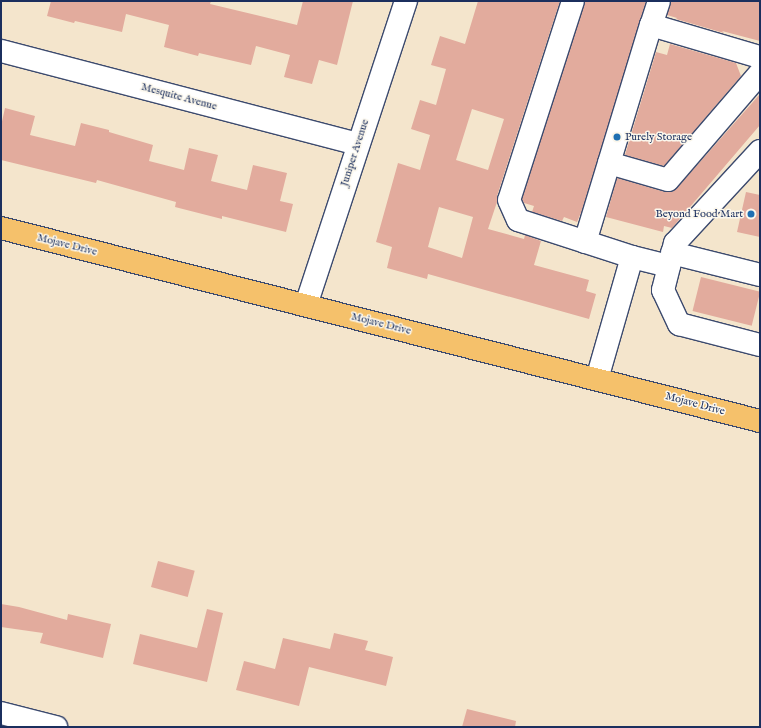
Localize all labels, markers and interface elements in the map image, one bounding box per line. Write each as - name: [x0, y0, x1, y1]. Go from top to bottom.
- street label: Mesquite Avenue: [140, 81, 218, 113]
- street label: Juniper Avenue: [338, 118, 372, 188]
- place label: Purely Storage: [625, 130, 692, 144]
- marker: Purely Storage: [612, 132, 622, 142]
- place label: Beyond Food Mart: [656, 207, 743, 221]
- marker: Beyond Food Mart: [746, 209, 756, 219]
- street label: Mojave Drive: [36, 231, 98, 259]
- street label: Mojave Drive: [350, 310, 412, 338]
- street label: Mojave Drive: [664, 390, 726, 418]

